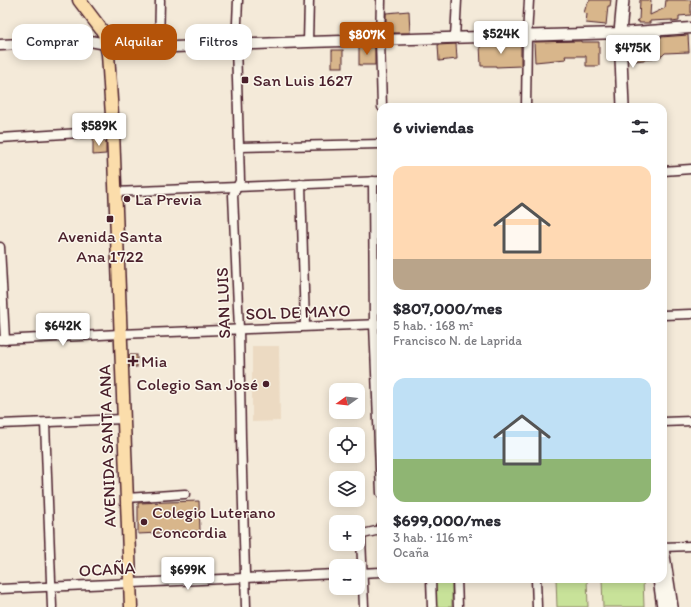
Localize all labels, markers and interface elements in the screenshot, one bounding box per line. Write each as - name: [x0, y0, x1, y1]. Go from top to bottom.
- pin: $524K: [473, 21, 529, 55]
- pin: $807K: [339, 22, 395, 56]
- chip: Comprar: [12, 24, 93, 60]
- chip: Alquilar: [101, 24, 177, 60]
- chip: Filtros: [185, 24, 252, 60]
- text: $524K: [483, 26, 519, 41]
- text: $807K: [349, 27, 385, 42]
- pin: $475K: [605, 35, 661, 69]
- text: $475K: [615, 40, 651, 55]
- place label: San Luis 1627: [253, 70, 353, 90]
- marker: San Luis 1627: [240, 75, 250, 85]
- pin: $589K: [71, 113, 127, 147]
- icon: filters: [629, 116, 651, 138]
- text: 6 viviendas: [393, 117, 474, 137]
- text: $589K: [81, 118, 117, 133]
- place label: La Previa: [135, 189, 202, 209]
- icon: home: [486, 192, 558, 264]
- marker: La Previa: [122, 194, 132, 204]
- marker: Avenida Santa Ana 1722: [105, 214, 115, 224]
- place label: Avenida Santa Ana 1722: [58, 226, 162, 266]
- street label: SAN LUIS: [212, 267, 234, 339]
- text: $807,000/mes: [393, 298, 502, 318]
- street label: SOL DE MAYO: [245, 300, 351, 324]
- pin: $642K: [35, 313, 91, 347]
- text: $642K: [45, 318, 81, 333]
- text: 5 hab. · 168 m²: [393, 318, 473, 333]
- text: Francisco N. de Laprida: [393, 333, 522, 348]
- place label: Mia: [141, 351, 167, 371]
- marker: Mia: [128, 356, 138, 366]
- street label: AVENIDA SANTA ANA: [94, 364, 120, 528]
- place label: Colegio San José: [136, 374, 258, 394]
- marker: Colegio San José: [261, 379, 271, 389]
- north arrow: [329, 383, 365, 419]
- map controls: [329, 383, 365, 595]
- icon: home: [486, 404, 558, 476]
- button: locate: [329, 427, 365, 463]
- button: layers: [329, 471, 365, 507]
- place label: Colegio Luterano Concordia: [152, 502, 276, 542]
- text: $699,000/mes: [393, 510, 501, 530]
- button: +: [329, 515, 365, 551]
- marker: Colegio Luterano Concordia: [139, 517, 149, 527]
- text: 3 hab. · 116 m²: [393, 530, 473, 545]
- text: Ocaña: [393, 545, 429, 560]
- pin: $699K: [160, 557, 216, 591]
- street label: OCAÑA: [78, 558, 136, 580]
- button: −: [329, 559, 365, 595]
- text: $699K: [170, 562, 206, 577]

